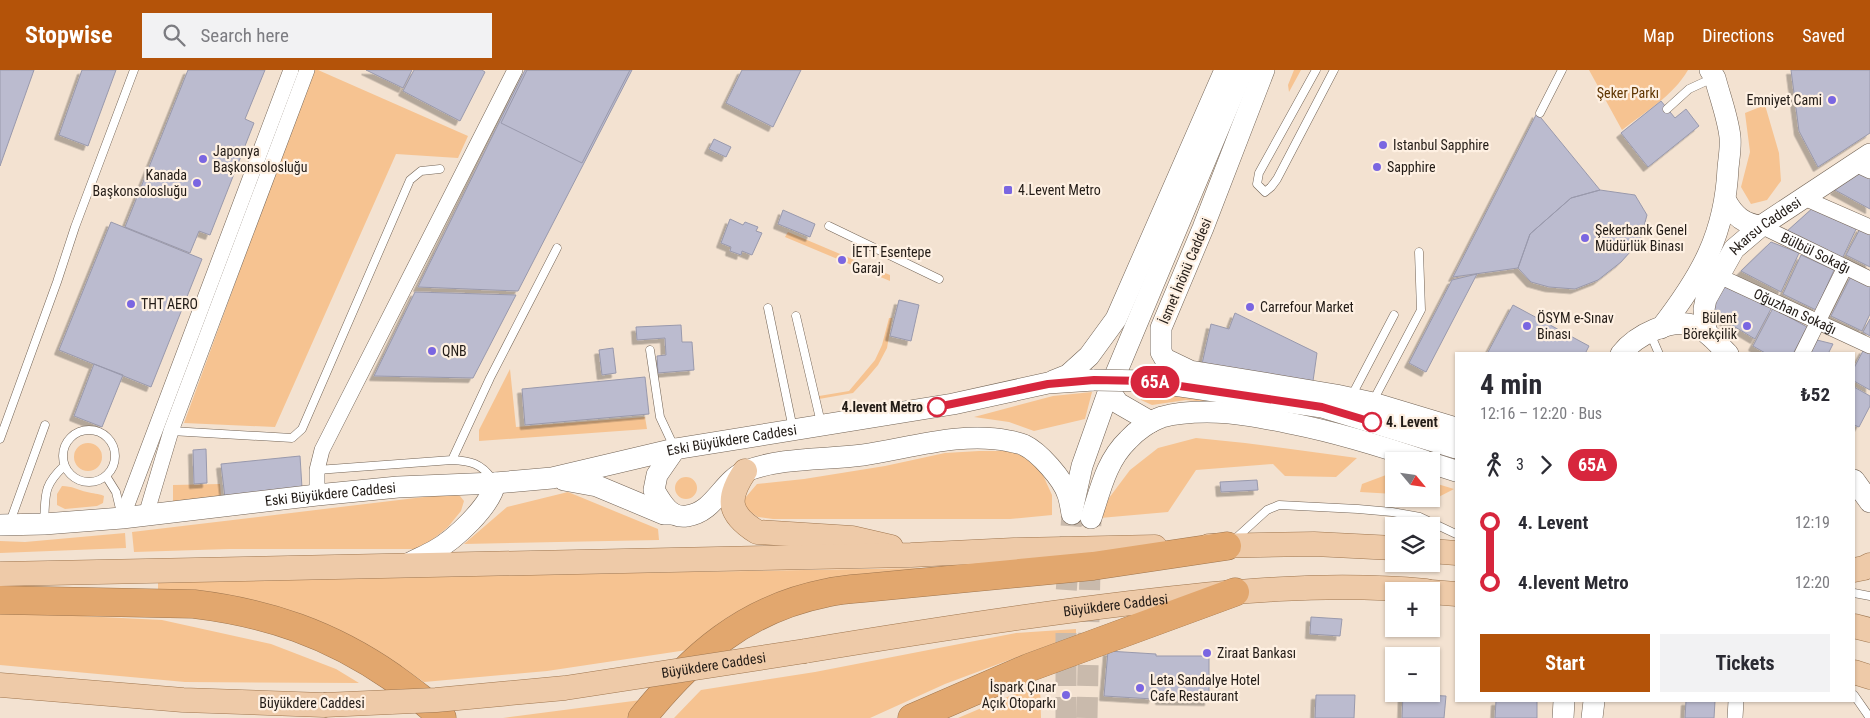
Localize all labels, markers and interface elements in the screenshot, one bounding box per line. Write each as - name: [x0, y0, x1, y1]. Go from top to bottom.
- search box: [142, 13, 492, 58]
- text: Stopwise: [25, 21, 112, 49]
- icon: search: [160, 21, 188, 49]
- text: Search here: [200, 24, 289, 47]
- text: Map: [1643, 25, 1674, 46]
- text: Directions: [1702, 25, 1774, 46]
- text: Saved: [1802, 25, 1845, 46]
- park label: Şeker Parkı: [1597, 85, 1659, 101]
- place label: Emniyet Cami: [1746, 92, 1822, 108]
- marker: Emniyet Cami: [1826, 94, 1838, 106]
- place label: Istanbul Sapphire: [1393, 137, 1489, 153]
- marker: Istanbul Sapphire: [1377, 139, 1389, 151]
- place label: Japonya Başkonsolosluğu: [213, 143, 308, 175]
- marker: Japonya Başkonsolosluğu: [197, 153, 209, 165]
- place label: Sapphire: [1387, 159, 1436, 175]
- marker: Sapphire: [1371, 161, 1383, 173]
- place label: Kanada Başkonsolosluğu: [92, 167, 187, 199]
- marker: Kanada Başkonsolosluğu: [191, 177, 203, 189]
- place label: 4.Levent Metro: [1018, 182, 1101, 198]
- marker: 4.Levent Metro: [1002, 184, 1014, 196]
- street label: Akarsu Caddesi: [1725, 194, 1804, 257]
- street label: İsmet İnönü Caddesi: [1156, 216, 1214, 326]
- place label: Şekerbank Genel Müdürlük Binası: [1595, 222, 1687, 254]
- street label: Bülbül Sokağı: [1778, 229, 1853, 276]
- marker: Şekerbank Genel Müdürlük Binası: [1579, 232, 1591, 244]
- place label: İETT Esentepe Garajı: [852, 244, 932, 276]
- marker: İETT Esentepe Garajı: [836, 254, 848, 266]
- street label: Oğuzhan Sokağı: [1751, 285, 1839, 337]
- place label: THT AERO: [141, 296, 198, 312]
- marker: THT AERO: [125, 298, 137, 310]
- place label: Carrefour Market: [1260, 299, 1354, 315]
- marker: Carrefour Market: [1244, 301, 1256, 313]
- place label: ÖSYM e-Sınav Binası: [1537, 310, 1614, 342]
- place label: Bülent Börekçilik: [1683, 310, 1738, 342]
- marker: ÖSYM e-Sınav Binası: [1521, 320, 1533, 332]
- marker: Bülent Börekçilik: [1741, 320, 1753, 332]
- place label: QNB: [442, 343, 467, 359]
- marker: QNB: [426, 345, 438, 357]
- line badge: 65A: [1126, 366, 1184, 398]
- text: 4 min: [1480, 368, 1542, 401]
- text: 65A: [1141, 371, 1169, 392]
- text: ₺52: [1801, 383, 1830, 406]
- marker: 4.levent Metro: [927, 397, 947, 417]
- place label: 4.levent Metro: [841, 399, 923, 415]
- text: 12:16 – 12:20 · Bus: [1480, 404, 1602, 423]
- marker: 4. Levent: [1362, 412, 1382, 432]
- place label: 4. Levent: [1386, 414, 1438, 430]
- street label: Eski Büyükdere Caddesi: [665, 421, 798, 459]
- icon: walk: [1480, 451, 1508, 479]
- icon: forward: [1532, 451, 1560, 479]
- north arrow: [1385, 452, 1440, 508]
- map controls: [1385, 452, 1440, 702]
- text: 65A: [1578, 454, 1607, 475]
- text: 3: [1516, 455, 1524, 474]
- street label: Eski Büyükdere Caddesi: [264, 479, 397, 509]
- text: 4. Levent: [1518, 511, 1588, 534]
- text: 12:19: [1795, 513, 1830, 532]
- button: layers: [1385, 517, 1440, 572]
- text: 4.levent Metro: [1518, 571, 1629, 594]
- text: 12:20: [1795, 573, 1830, 592]
- button: +: [1385, 582, 1440, 637]
- street label: Büyükdere Caddesi: [1062, 591, 1169, 620]
- button: Start: [1480, 634, 1650, 692]
- button: Tickets: [1660, 634, 1830, 692]
- place label: Ziraat Bankası: [1217, 645, 1296, 661]
- marker: Ziraat Bankası: [1201, 647, 1213, 659]
- button: −: [1385, 647, 1440, 702]
- street label: Büyükdere Caddesi: [660, 649, 767, 681]
- place label: Leta Sandalye Hotel Cafe Restaurant: [1150, 672, 1260, 704]
- place label: İspark Çınar Açık Otoparkı: [982, 679, 1056, 711]
- marker: Leta Sandalye Hotel Cafe Restaurant: [1134, 682, 1146, 694]
- marker: İspark Çınar Açık Otoparkı: [1060, 689, 1072, 701]
- street label: Büyükdere Caddesi: [259, 695, 365, 711]

